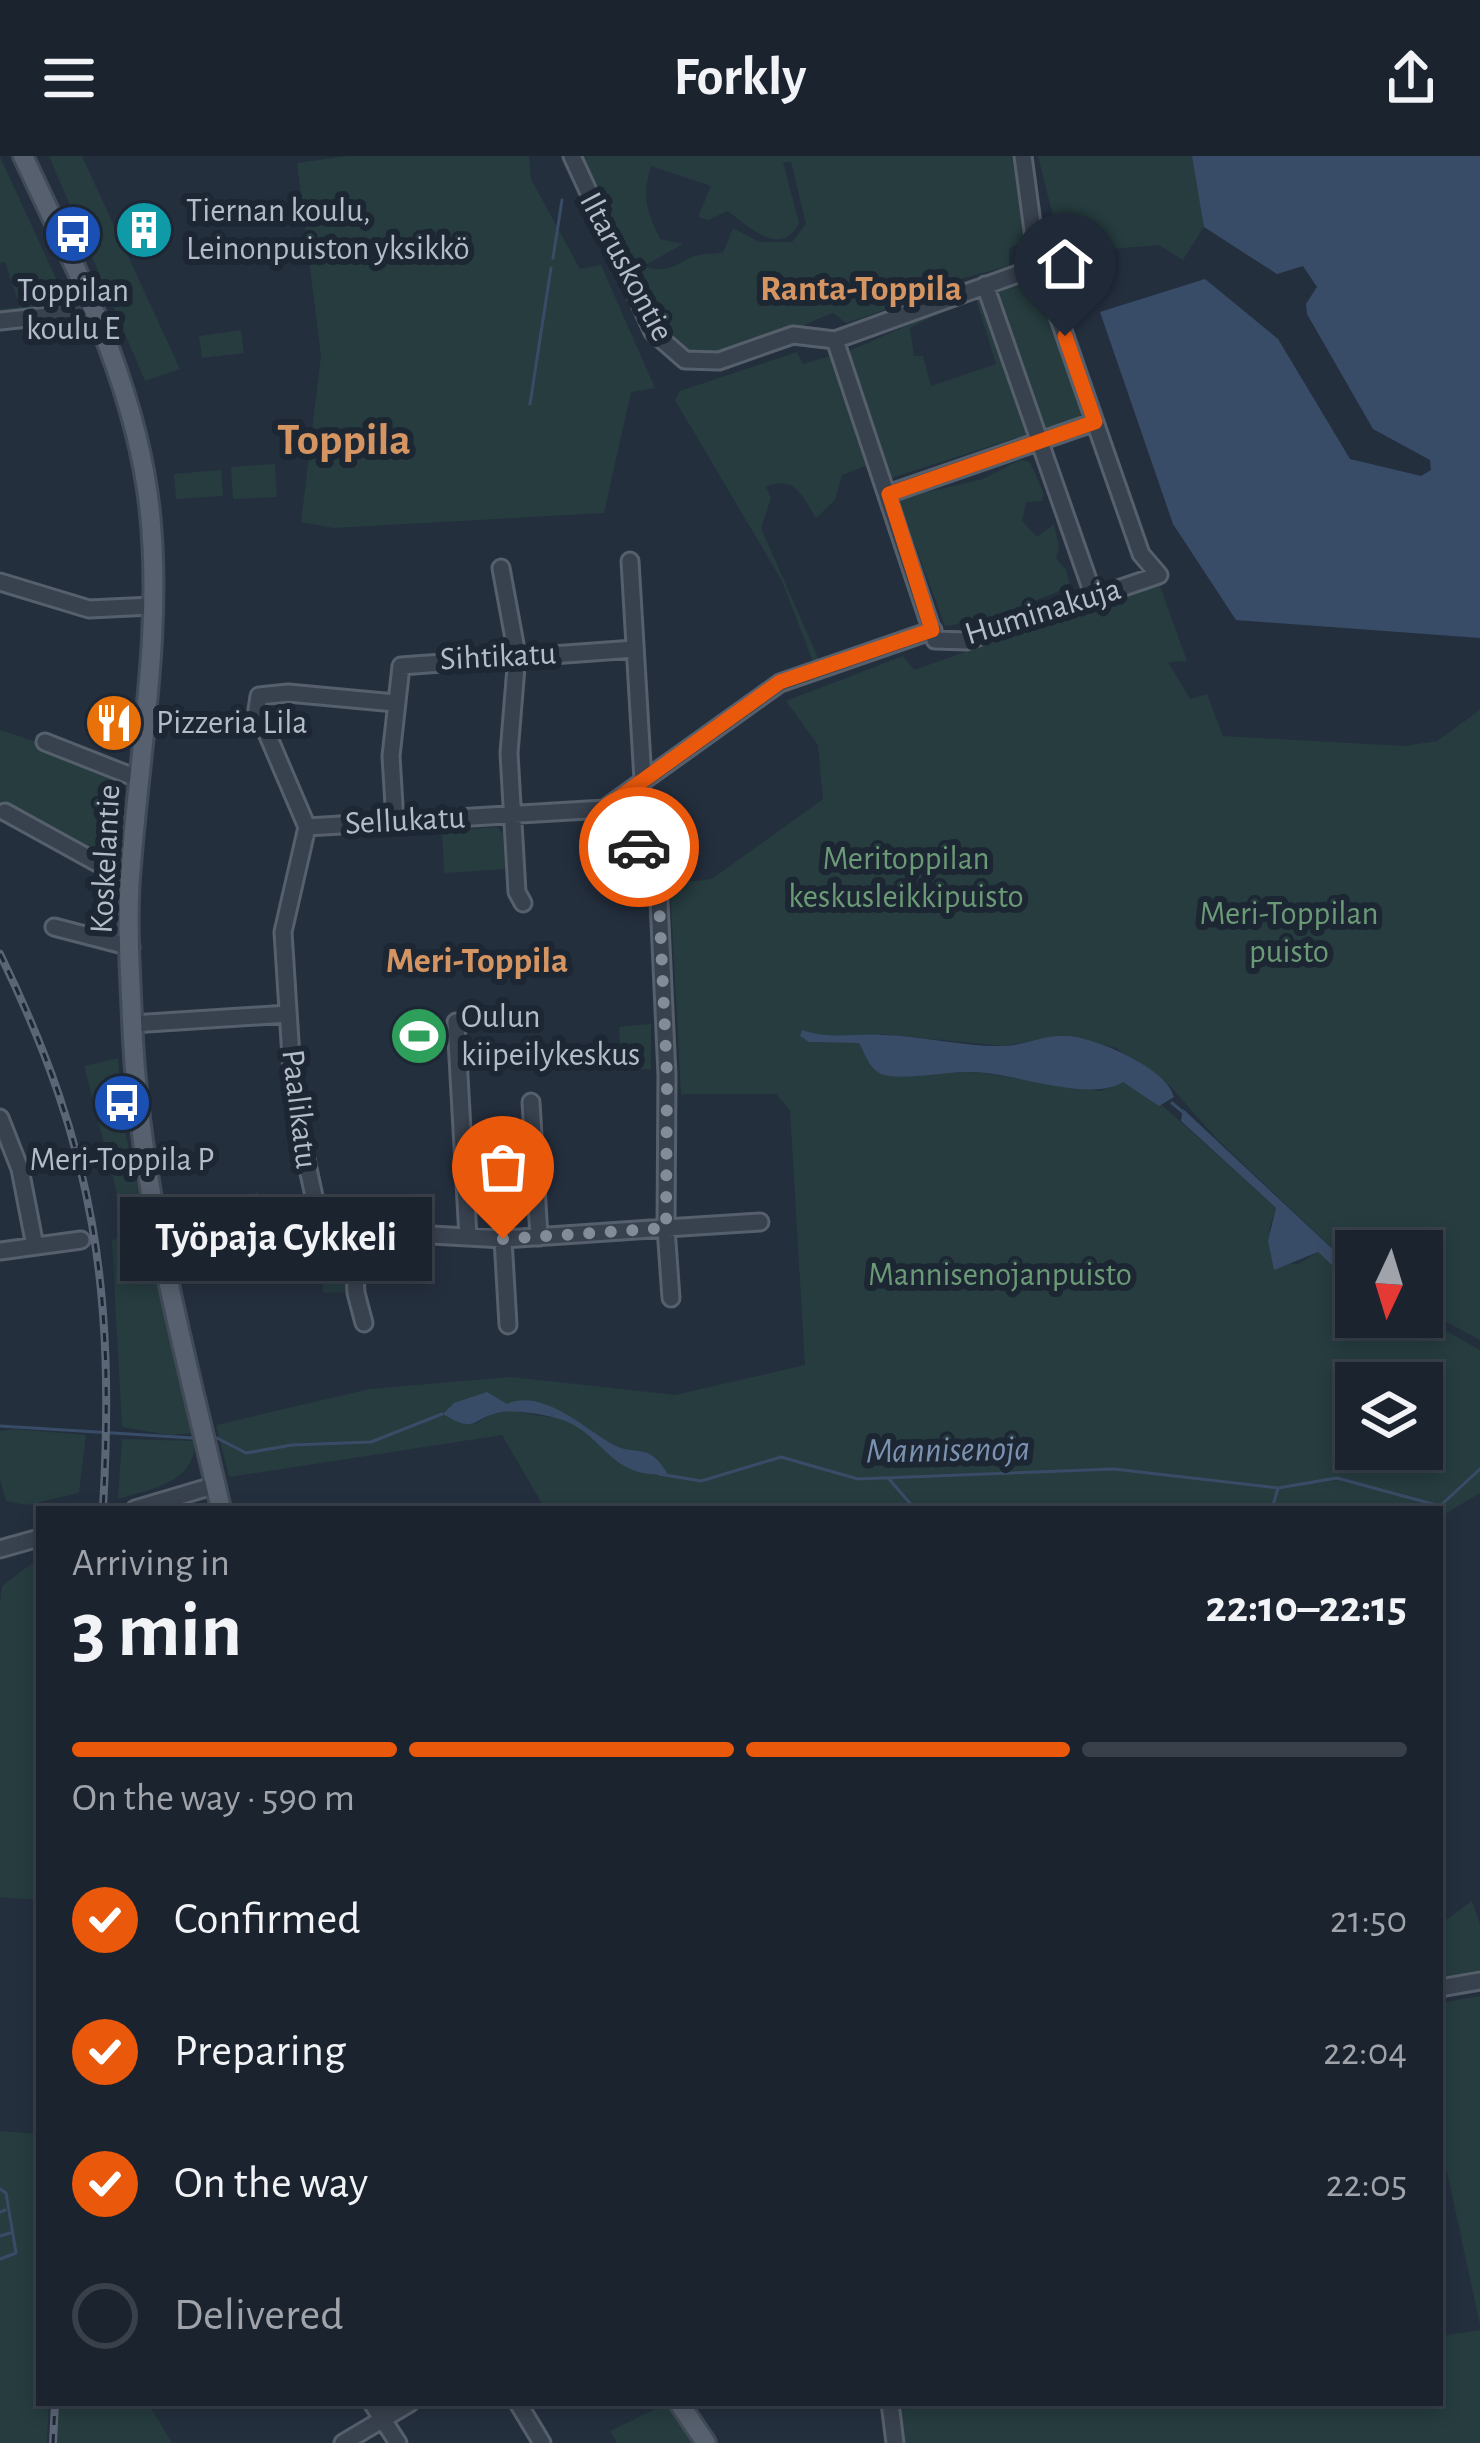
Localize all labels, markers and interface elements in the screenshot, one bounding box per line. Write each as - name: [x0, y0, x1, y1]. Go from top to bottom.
- icon: menu: [36, 45, 102, 111]
- icon: share: [1378, 45, 1444, 111]
- text: Forkly: [674, 51, 806, 105]
- street label: Iltaruskontie: [573, 187, 679, 347]
- place label: Tiernan koulu, Leinonpuiston yksikkö: [186, 195, 470, 266]
- building icon: Tiernan koulu, Leinonpuiston yksikkö: [113, 199, 175, 261]
- bus stop icon: Toppilan koulu E: [42, 203, 104, 265]
- pin: [1014, 213, 1116, 336]
- icon: home: [1032, 231, 1098, 297]
- district label: Ranta-Toppila: [760, 271, 962, 307]
- place label: Toppilan koulu E: [17, 275, 129, 346]
- district label: Toppila: [277, 418, 411, 463]
- street label: Huminakuja: [961, 573, 1125, 651]
- street label: Sihtikatu: [439, 637, 557, 677]
- restaurant icon: Pizzeria Lila: [83, 692, 145, 754]
- place label: Pizzeria Lila: [156, 707, 308, 740]
- street label: Koskelantie: [86, 784, 126, 934]
- courier: [579, 787, 699, 907]
- street label: Sellukatu: [344, 801, 466, 841]
- icon: car: [606, 814, 672, 880]
- park label: Meritoppilan keskusleikkipuisto: [788, 843, 1024, 914]
- park label: Meri-Toppilan puisto: [1200, 898, 1378, 969]
- district label: Meri-Toppila: [386, 943, 568, 979]
- place label: Oulun kiipeilykeskus: [461, 1001, 640, 1072]
- sports icon: Oulun kiipeilykeskus: [388, 1005, 450, 1067]
- street label: Paalikatu: [275, 1047, 323, 1171]
- bus stop icon: Meri-Toppila P: [91, 1072, 153, 1134]
- pin: [452, 1116, 554, 1239]
- icon: bag: [470, 1134, 536, 1200]
- place label: Meri-Toppila P: [30, 1144, 214, 1177]
- callout: Työpaja Cykkeli: [119, 1197, 431, 1281]
- text: Työpaja Cykkeli: [155, 1219, 397, 1258]
- north arrow: [1335, 1230, 1443, 1338]
- map controls: [1335, 1230, 1443, 1470]
- park label: Mannisenojanpuisto: [868, 1259, 1132, 1292]
- button: layers: [1335, 1362, 1443, 1470]
- water label: Mannisenoja: [865, 1431, 1031, 1471]
- text: Arriving in: [72, 1544, 230, 1583]
- text: 22:10–22:15: [1206, 1585, 1407, 1630]
- text: 3 min: [72, 1593, 242, 1671]
- text: On the way · 590 m: [72, 1779, 355, 1818]
- icon: check: [72, 1887, 138, 1953]
- text: Confirmed: [174, 1897, 360, 1942]
- text: 21:50: [1330, 1901, 1407, 1940]
- icon: check: [72, 2019, 138, 2085]
- text: Preparing: [174, 2029, 346, 2074]
- text: 22:04: [1323, 2033, 1407, 2072]
- icon: check: [72, 2151, 138, 2217]
- text: On the way: [174, 2161, 368, 2206]
- text: 22:05: [1326, 2165, 1407, 2204]
- text: Delivered: [174, 2293, 343, 2338]

